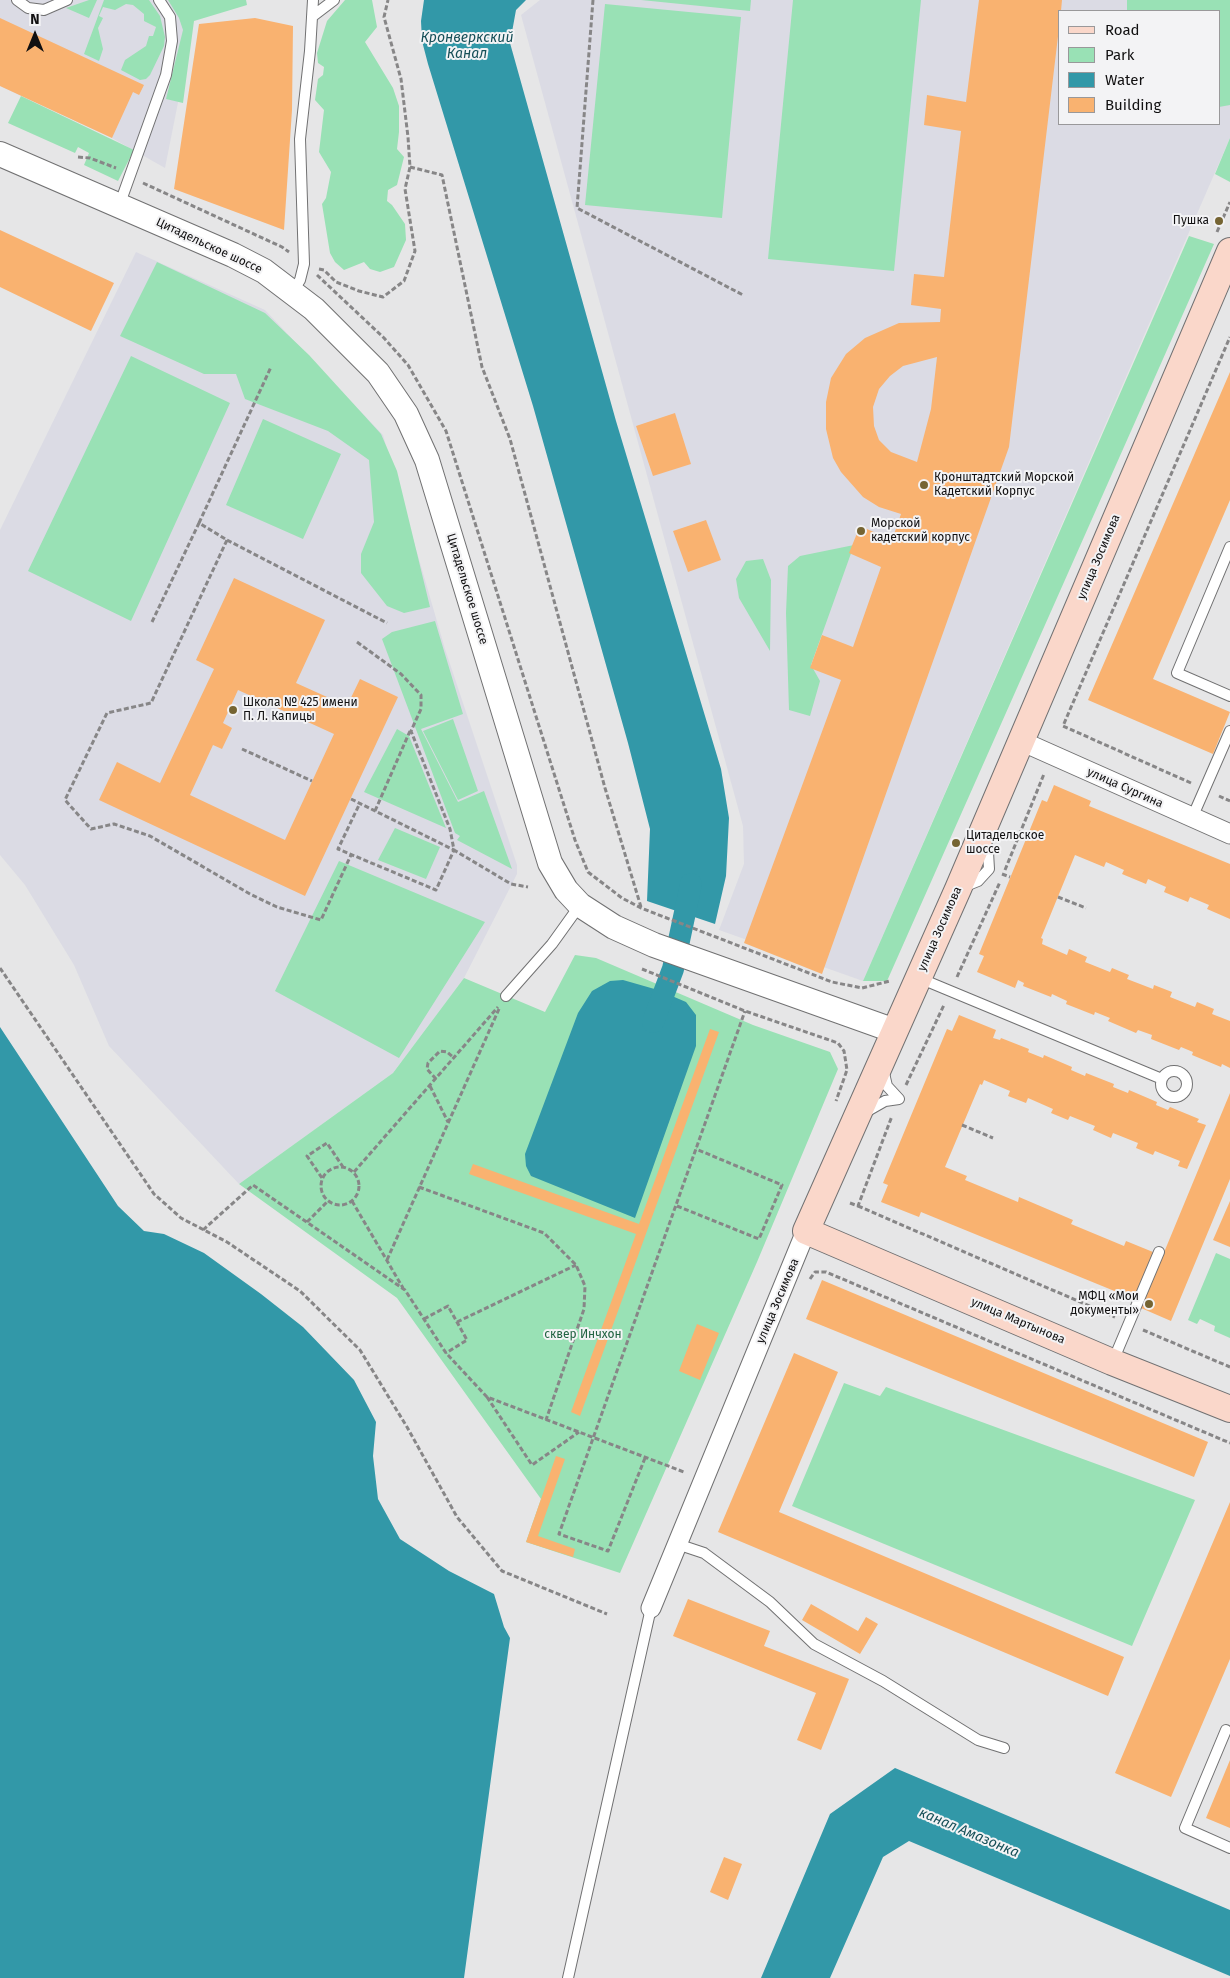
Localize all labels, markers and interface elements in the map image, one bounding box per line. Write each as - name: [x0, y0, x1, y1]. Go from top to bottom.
- north arrow: [10, 10, 60, 60]
- legend: [1058, 10, 1220, 125]
- text: N: [30, 11, 40, 28]
- text: Road: [1105, 21, 1140, 39]
- water label: Кронверкский Канал: [421, 30, 513, 62]
- text: Park: [1105, 46, 1135, 64]
- text: Water: [1105, 71, 1144, 89]
- text: Building: [1105, 96, 1161, 114]
- place label: Пушка: [1173, 214, 1209, 228]
- street label: Цитадельское шоссе: [154, 215, 264, 277]
- marker: Пушка: [1213, 215, 1225, 227]
- place label: Кронштадтский Морской Кадетский Корпус: [934, 471, 1074, 499]
- marker: Кронштадтский Морской Кадетский Корпус: [918, 479, 930, 491]
- street label: улица Зосимова: [1075, 512, 1123, 602]
- place label: Морской кадетский корпус: [871, 517, 970, 545]
- marker: Морской кадетский корпус: [855, 525, 867, 537]
- street label: Цитадельское шоссе: [443, 532, 491, 646]
- place label: Школа № 425 имени П. Л. Капицы: [243, 696, 358, 724]
- marker: Школа № 425 имени П. Л. Капицы: [227, 704, 239, 716]
- street label: улица Сургина: [1085, 765, 1165, 811]
- place label: Цитадельское шоссе: [966, 829, 1044, 857]
- marker: Цитадельское шоссе: [950, 837, 962, 849]
- street label: улица Зосимова: [915, 884, 965, 974]
- street label: улица Зосимова: [754, 1256, 802, 1346]
- place label: МФЦ «Мои документы»: [1071, 1290, 1139, 1318]
- street label: улица Мартынова: [969, 1295, 1067, 1347]
- marker: МФЦ «Мои документы»: [1143, 1298, 1155, 1310]
- park label: сквер Инчхон: [544, 1328, 622, 1342]
- water label: канал Амазонка: [917, 1804, 1021, 1862]

